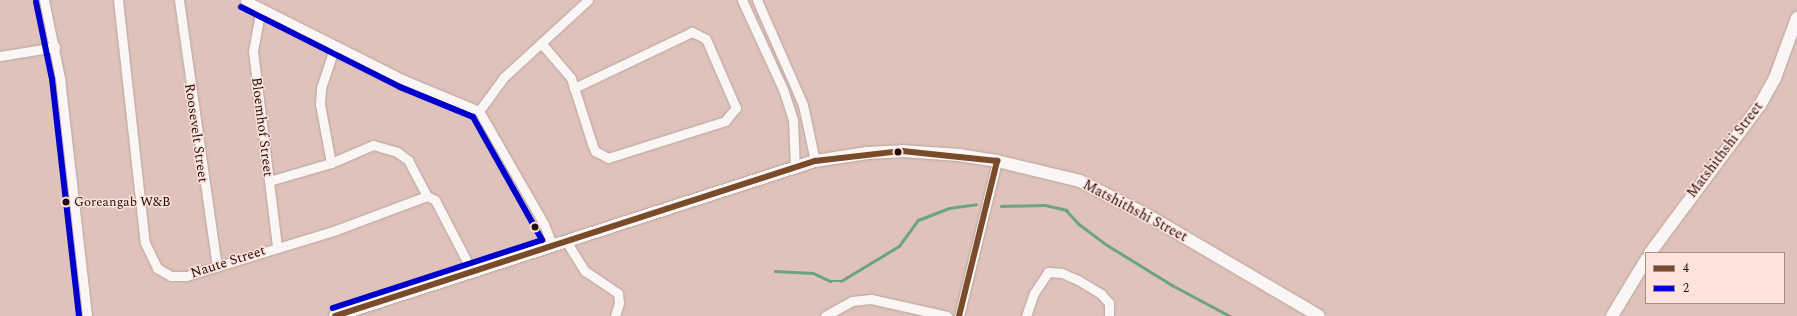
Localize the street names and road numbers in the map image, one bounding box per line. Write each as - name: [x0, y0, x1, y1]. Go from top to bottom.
- street label: Bloemhof Street: [248, 76, 276, 178]
- street label: Roosevelt Street: [181, 82, 211, 184]
- street label: Matshithshi Street: [1684, 99, 1766, 201]
- street label: Matshithshi Street: [1080, 176, 1190, 246]
- street label: Naute Street: [188, 242, 268, 282]

